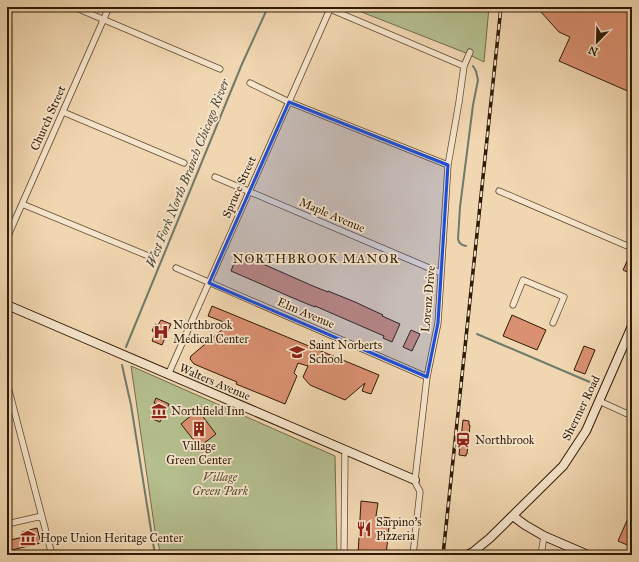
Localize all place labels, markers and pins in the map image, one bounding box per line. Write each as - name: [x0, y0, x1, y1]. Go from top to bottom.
- place label: Northbrook Medical Center: [173, 318, 249, 346]
- hospital icon: Northbrook Medical Center: [152, 323, 170, 341]
- place label: Saint Norberts School: [309, 338, 382, 366]
- school or university icon: Saint Norberts School: [288, 343, 306, 361]
- museum icon: Northfield Inn: [150, 402, 168, 420]
- place label: Northfield Inn: [171, 404, 245, 418]
- building icon: Village Green Center: [190, 420, 208, 438]
- station icon: Northbrook: [454, 431, 472, 449]
- place label: Northbrook: [475, 433, 535, 447]
- place label: Village Green Center: [166, 439, 232, 467]
- place label: Sarpino's Pizzeria: [376, 515, 422, 543]
- restaurant icon: Sarpino's Pizzeria: [355, 520, 373, 538]
- museum icon: Hope Union Heritage Center: [19, 529, 37, 547]
- place label: Hope Union Heritage Center: [40, 531, 183, 546]

